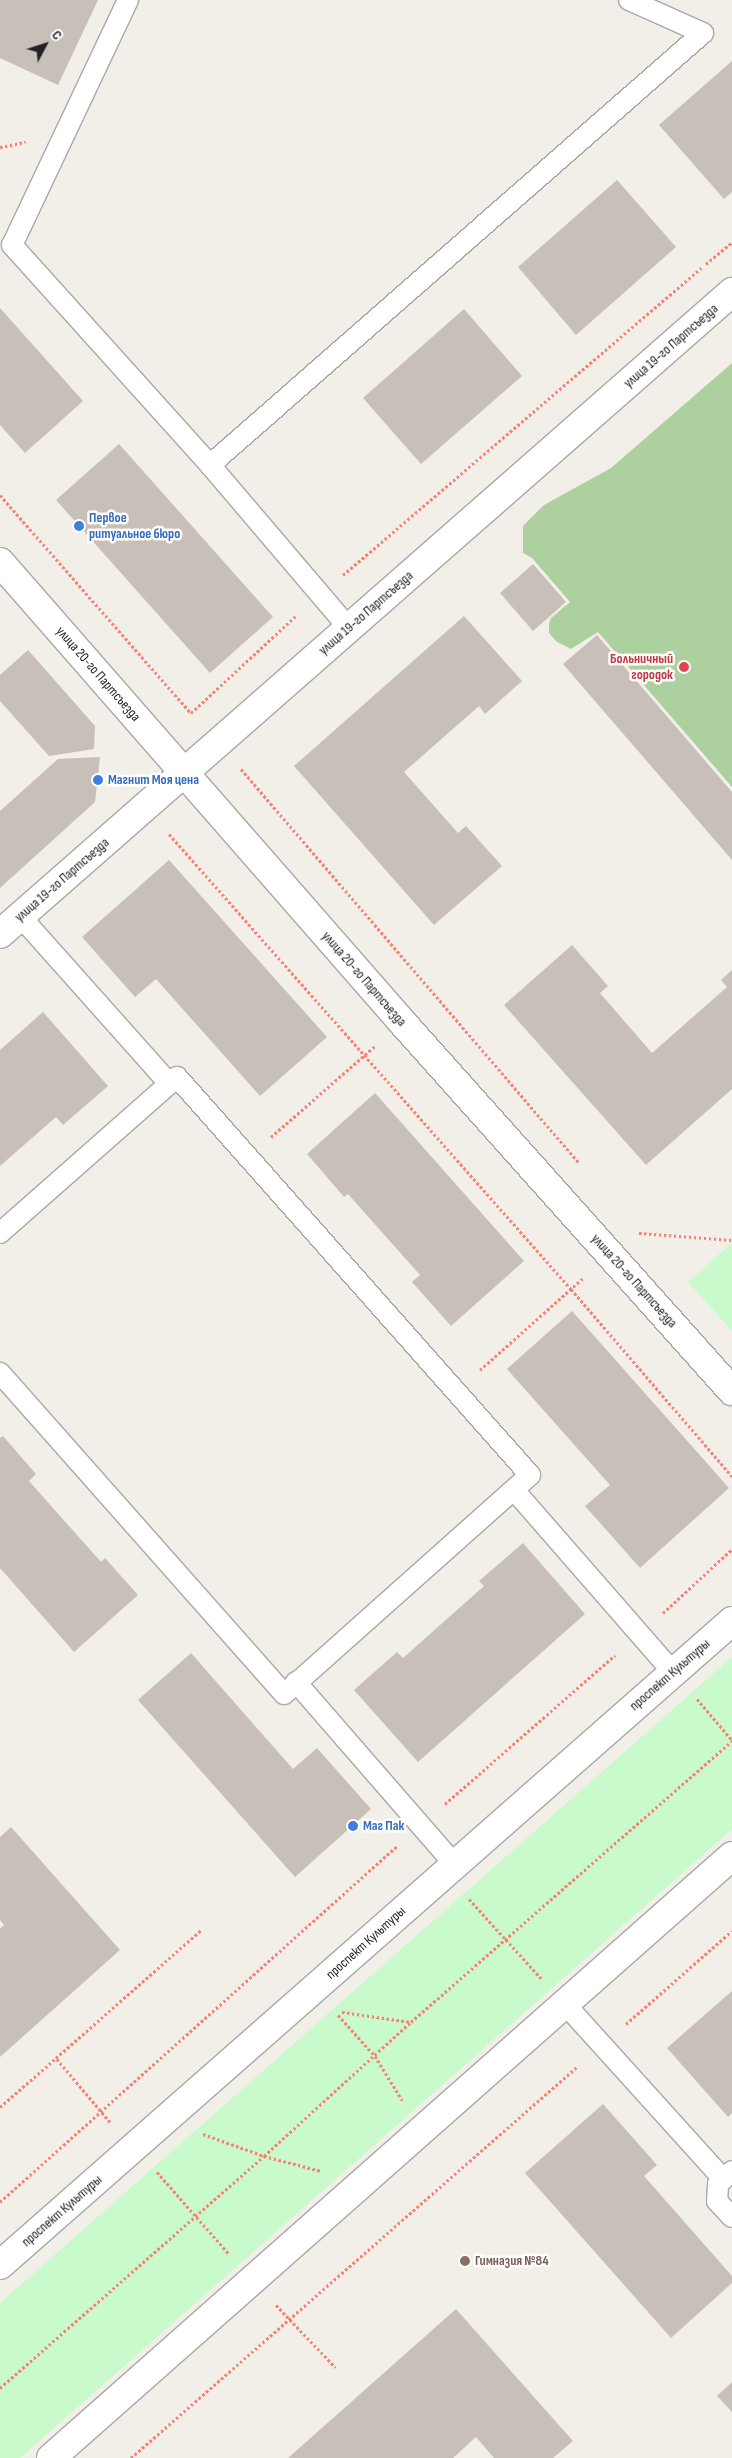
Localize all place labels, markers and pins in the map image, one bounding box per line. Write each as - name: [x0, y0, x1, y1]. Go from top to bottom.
- place label: Первое ритуальное бюро: [89, 510, 180, 542]
- marker: Первое ритуальное бюро: [73, 520, 85, 532]
- place label: Больничный городок: [610, 651, 673, 684]
- marker: Больничный городок: [677, 660, 691, 674]
- place label: Магнит Моя цена: [108, 772, 199, 788]
- marker: Магнит Моя цена: [92, 774, 104, 786]
- place label: Маг Пак: [363, 1818, 404, 1834]
- marker: Маг Пак: [347, 1820, 359, 1832]
- place label: Гимназия №84: [475, 2253, 549, 2269]
- marker: Гимназия №84: [459, 2255, 471, 2267]

